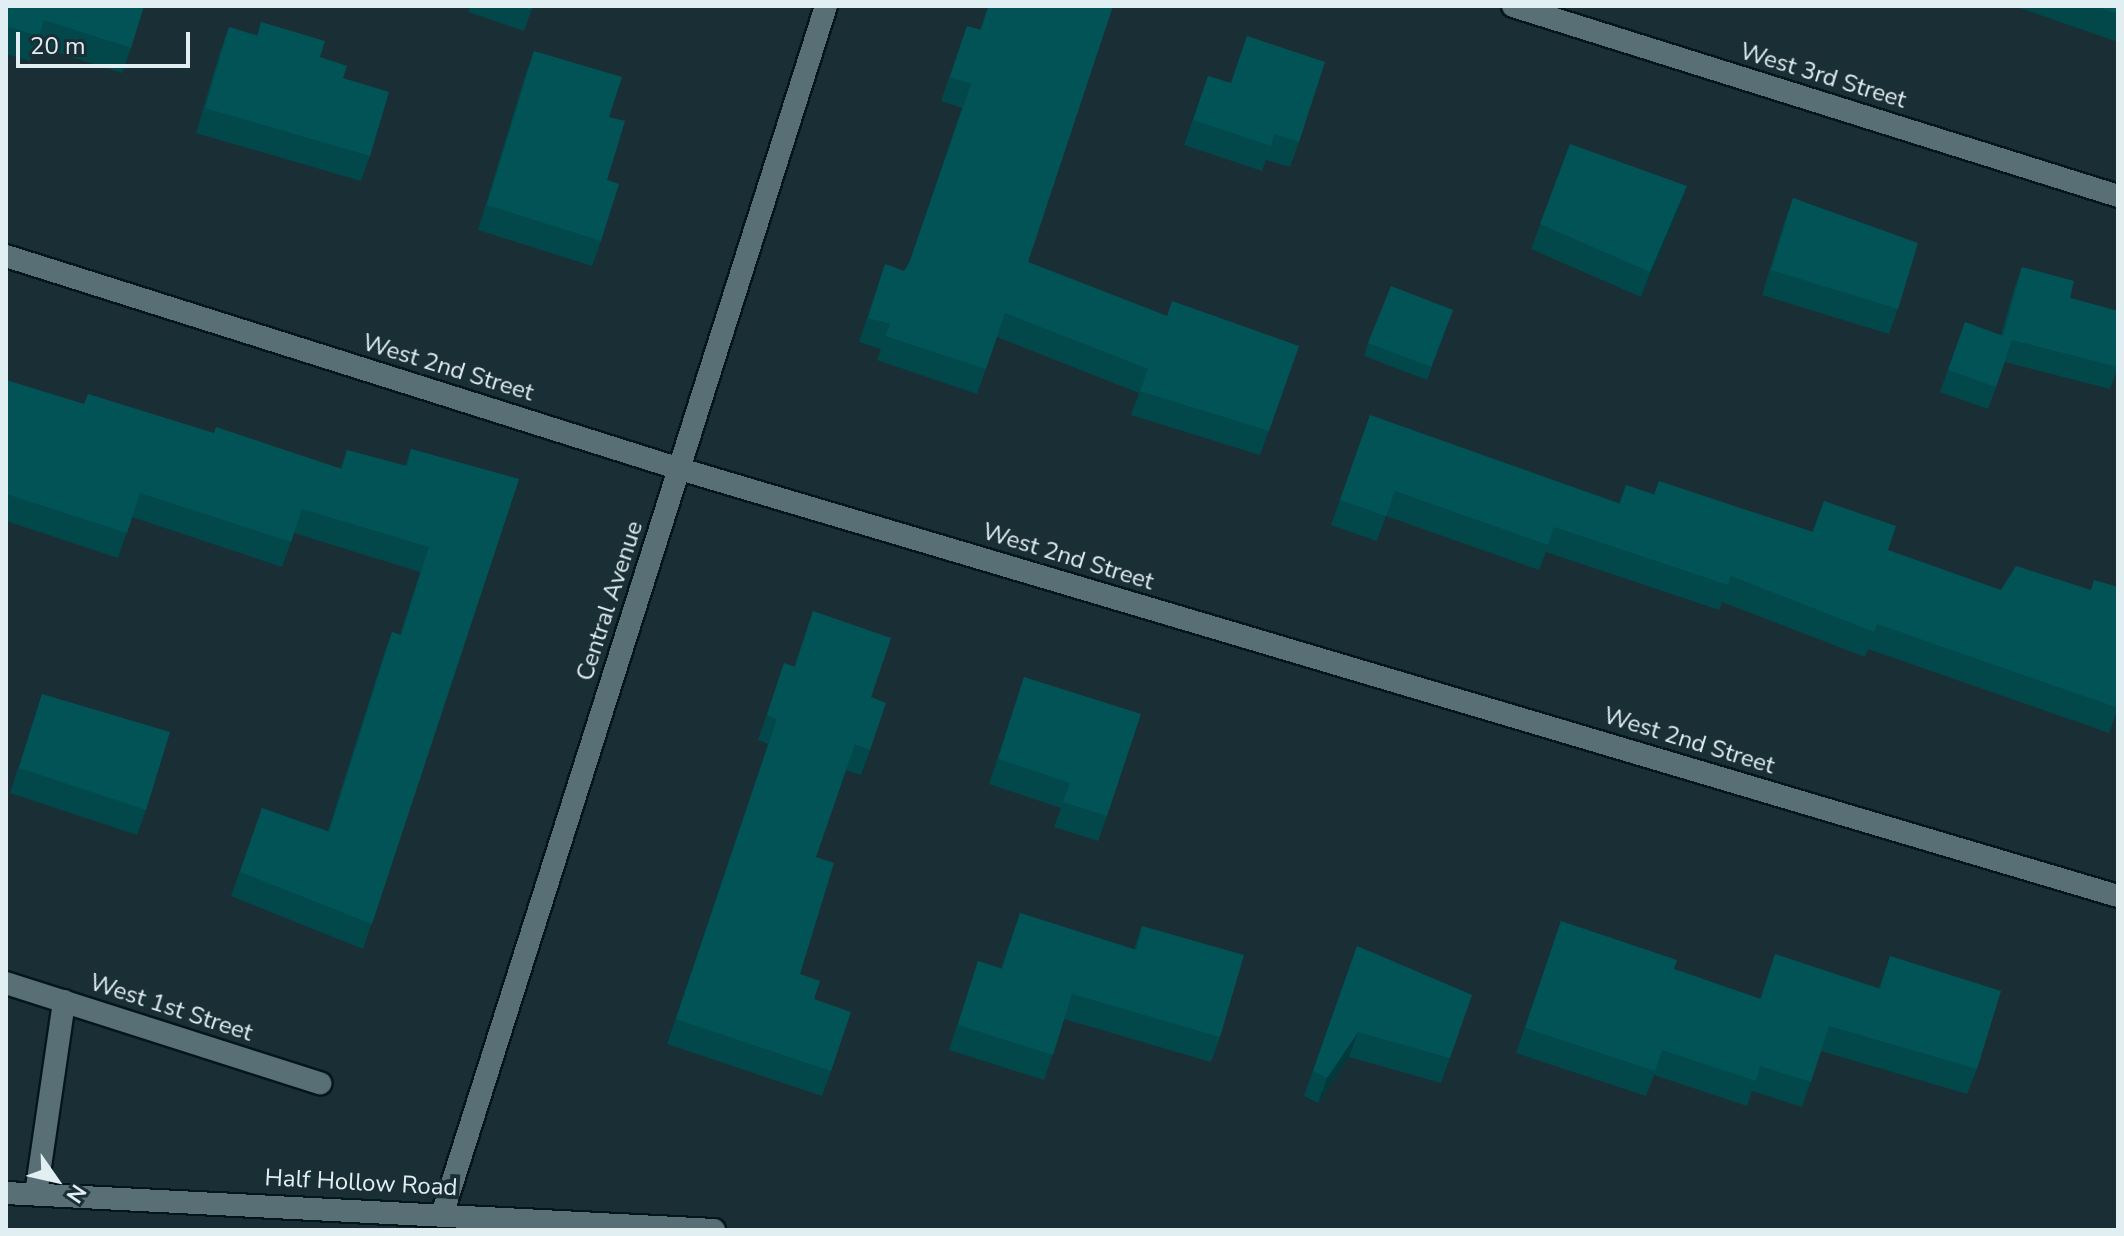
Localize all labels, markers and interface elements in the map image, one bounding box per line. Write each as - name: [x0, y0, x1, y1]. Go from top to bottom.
- scale bar: [20, 16, 194, 66]
- text: 20 m: [30, 30, 86, 62]
- street label: West 3rd Street: [1736, 37, 1910, 115]
- street label: West 2nd Street: [359, 328, 537, 408]
- street label: Central Avenue: [571, 517, 649, 685]
- street label: West 2nd Street: [979, 517, 1157, 597]
- street label: West 2nd Street: [1600, 701, 1778, 781]
- street label: West 1st Street: [86, 968, 256, 1048]
- north arrow: [16, 1140, 96, 1220]
- street label: Half Hollow Road: [264, 1164, 458, 1202]
- text: N: [59, 1178, 93, 1209]

